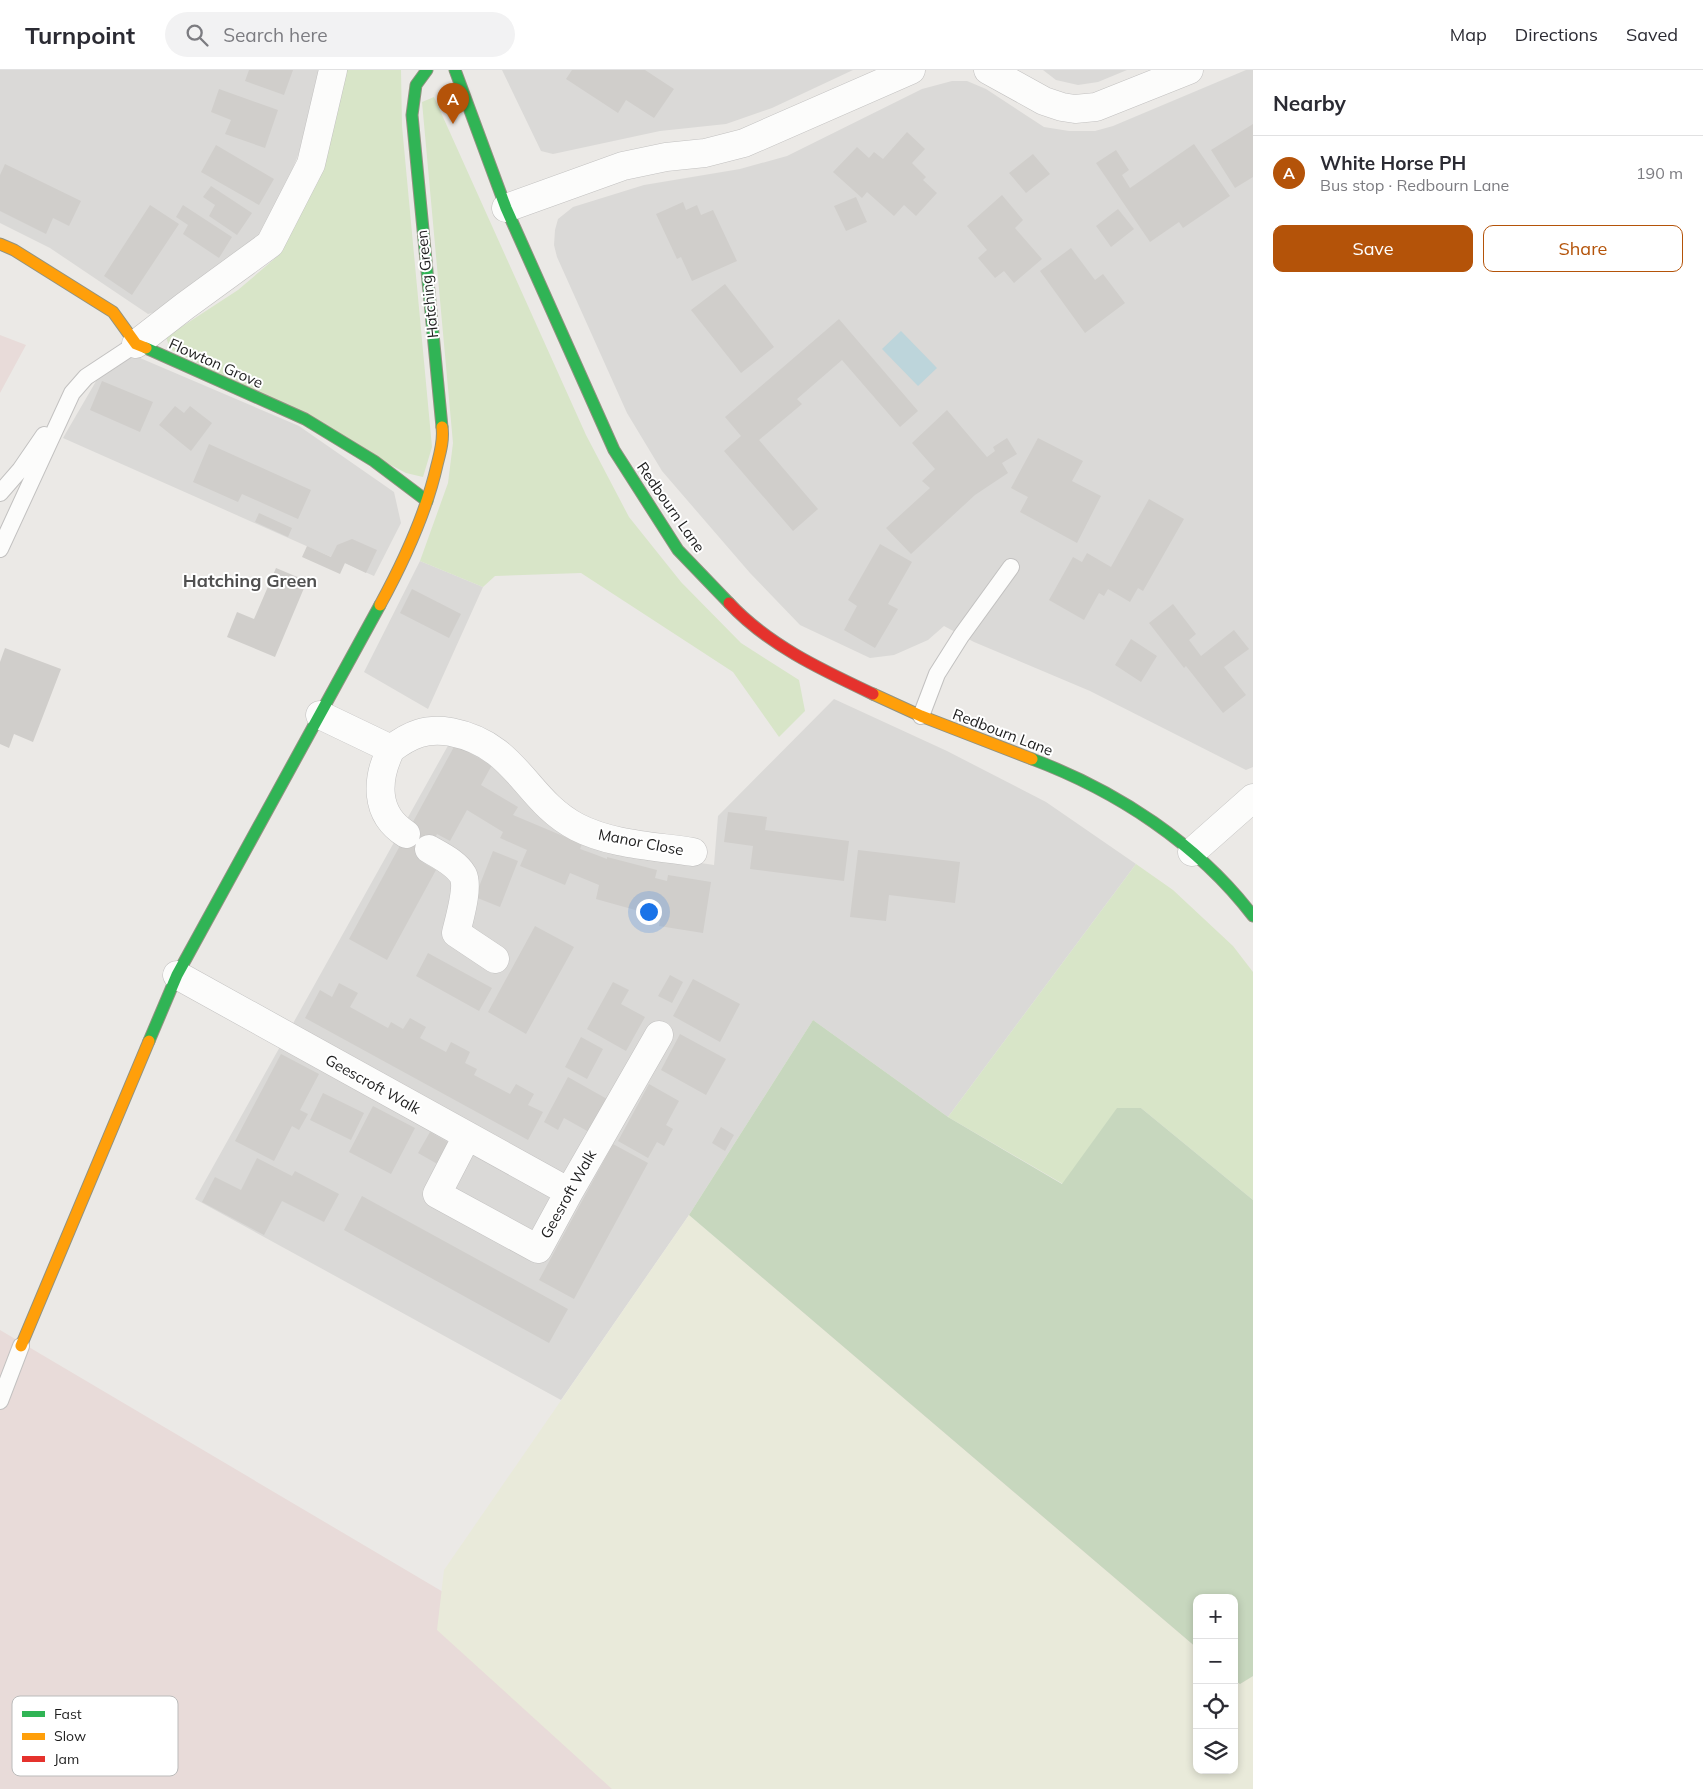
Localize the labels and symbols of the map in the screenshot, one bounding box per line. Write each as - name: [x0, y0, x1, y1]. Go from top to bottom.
- pin: A: [437, 83, 469, 124]
- street label: Hatching Green: [412, 229, 442, 339]
- street label: Flowton Grove: [166, 334, 266, 392]
- street label: Redbourn Lane: [633, 458, 709, 556]
- district label: Hatching Green: [183, 569, 317, 592]
- street label: Redbourn Lane: [950, 704, 1056, 760]
- street label: Manor Close: [597, 824, 685, 860]
- your location: [636, 899, 662, 925]
- street label: Geescroft Walk: [322, 1050, 424, 1118]
- street label: Geesroft Walk: [536, 1146, 600, 1242]
- legend: [12, 1696, 178, 1776]
- text: Fast: [54, 1705, 82, 1723]
- text: Slow: [54, 1727, 86, 1745]
- text: Jam: [54, 1750, 79, 1768]

